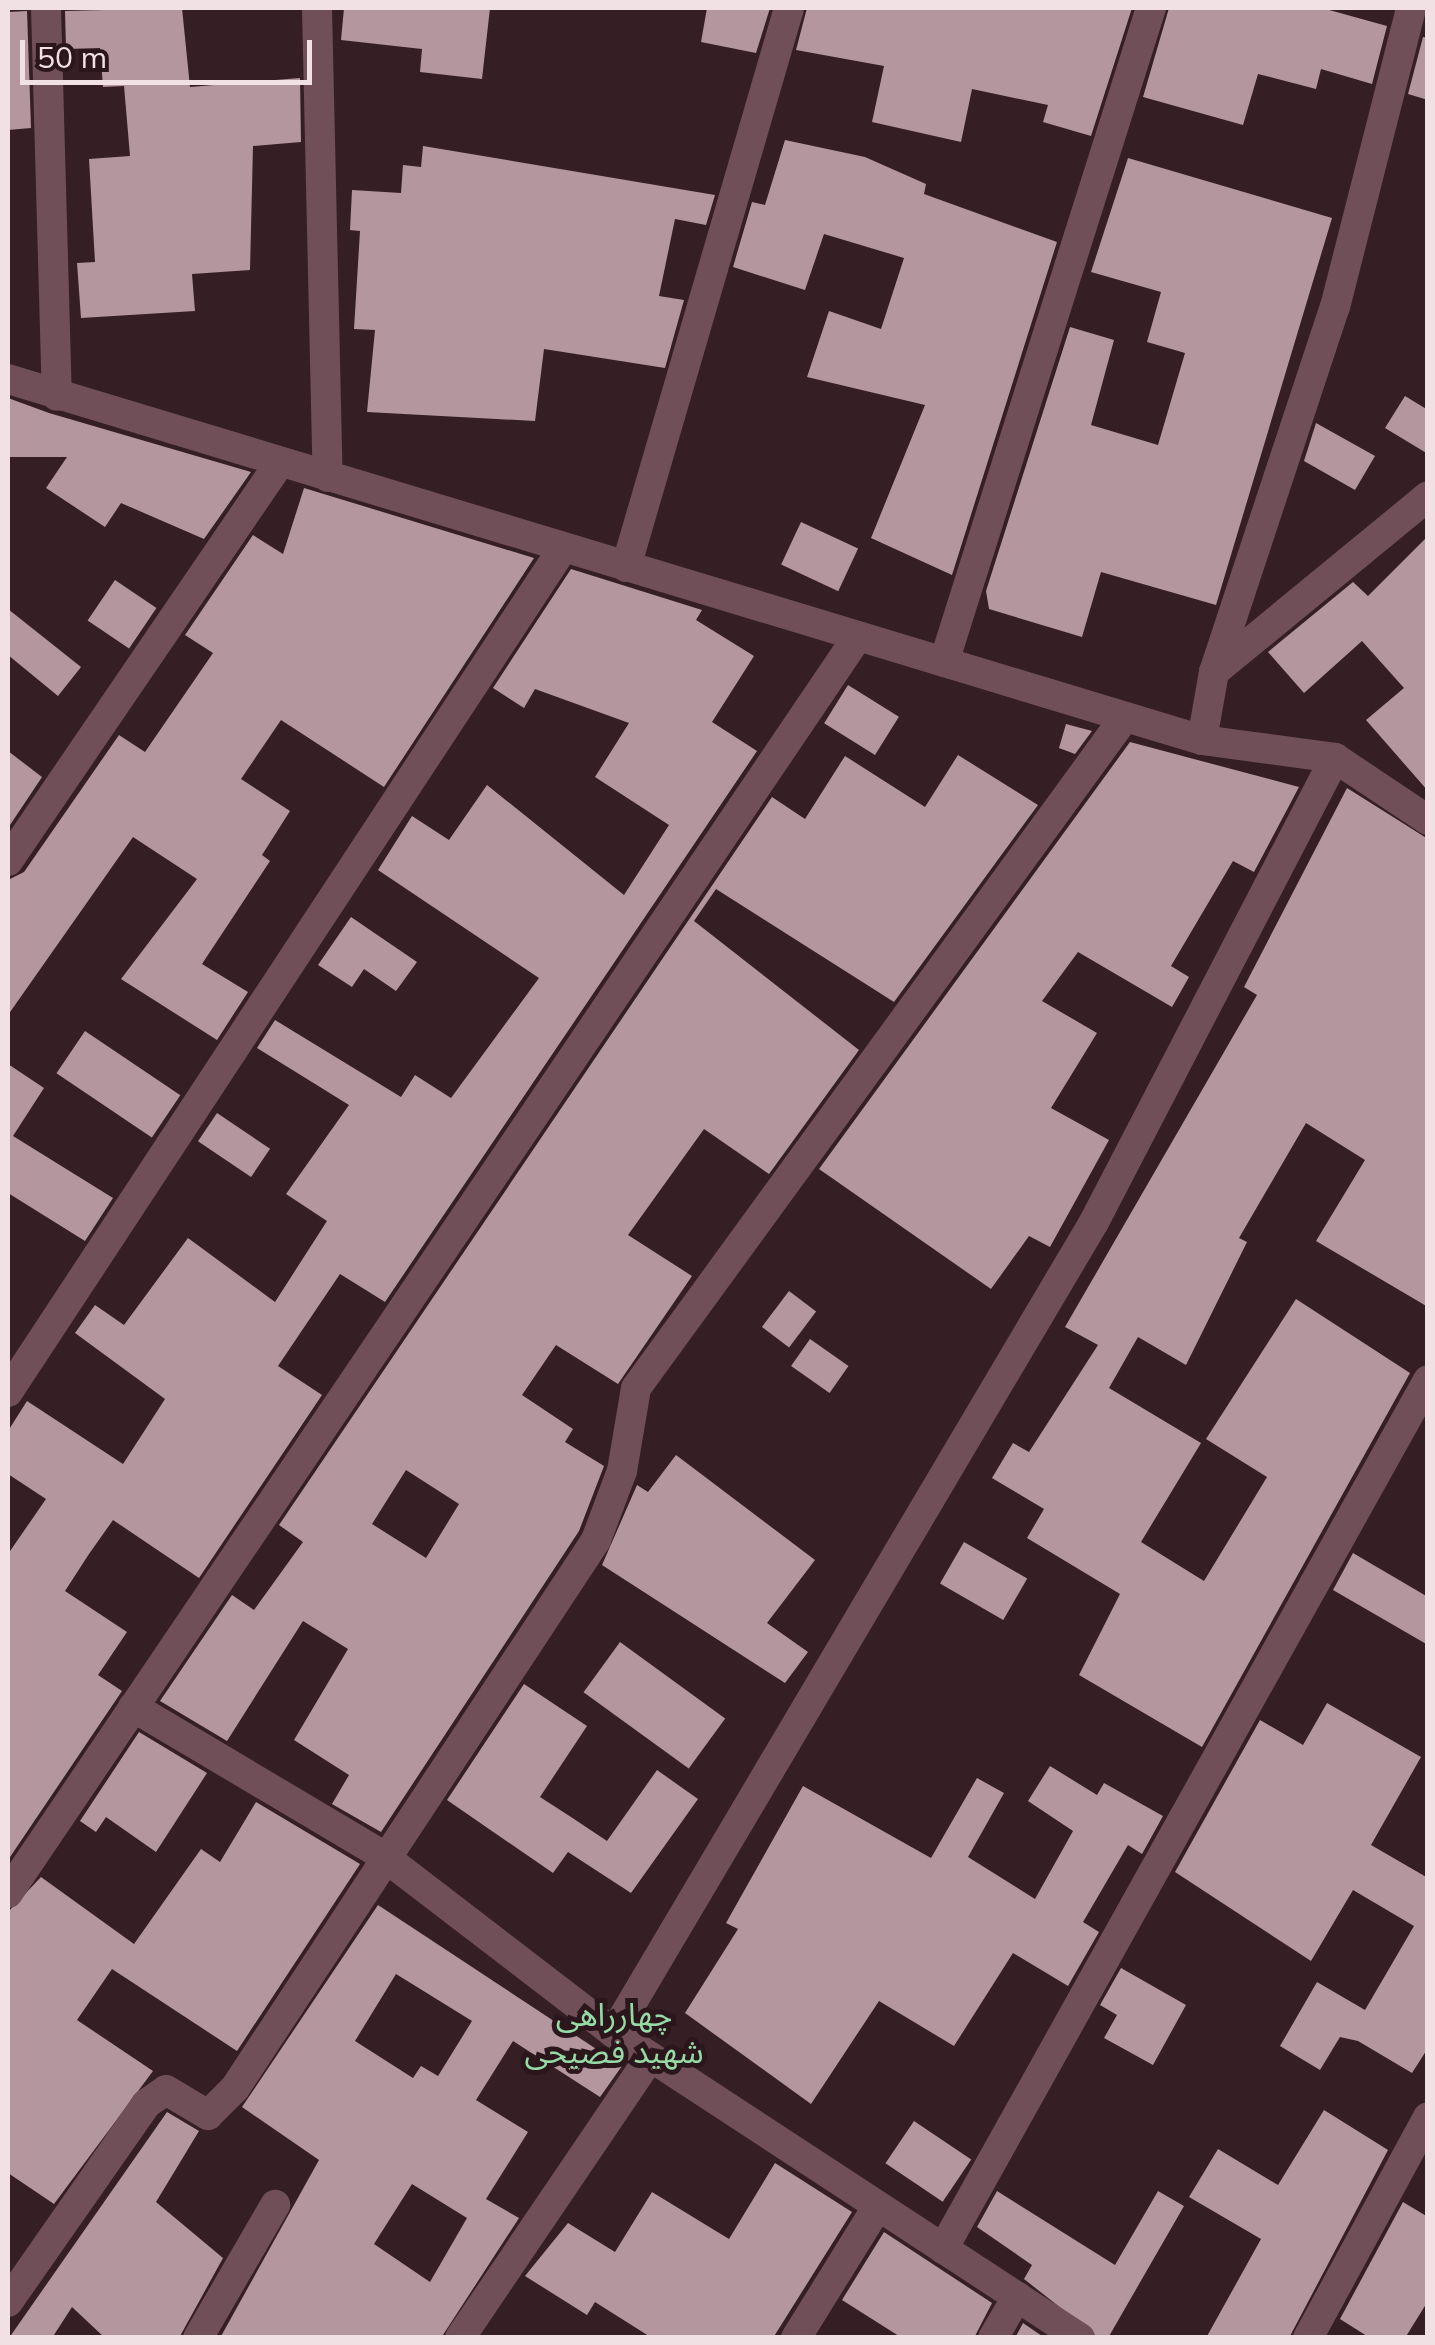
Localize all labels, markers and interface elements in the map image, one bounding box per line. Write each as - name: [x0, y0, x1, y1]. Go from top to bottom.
- scale bar: [25, 20, 318, 82]
- text: 50 m: [37, 38, 107, 76]
- district label: چهارراهی شهید فصیحی: [524, 1996, 704, 2071]

